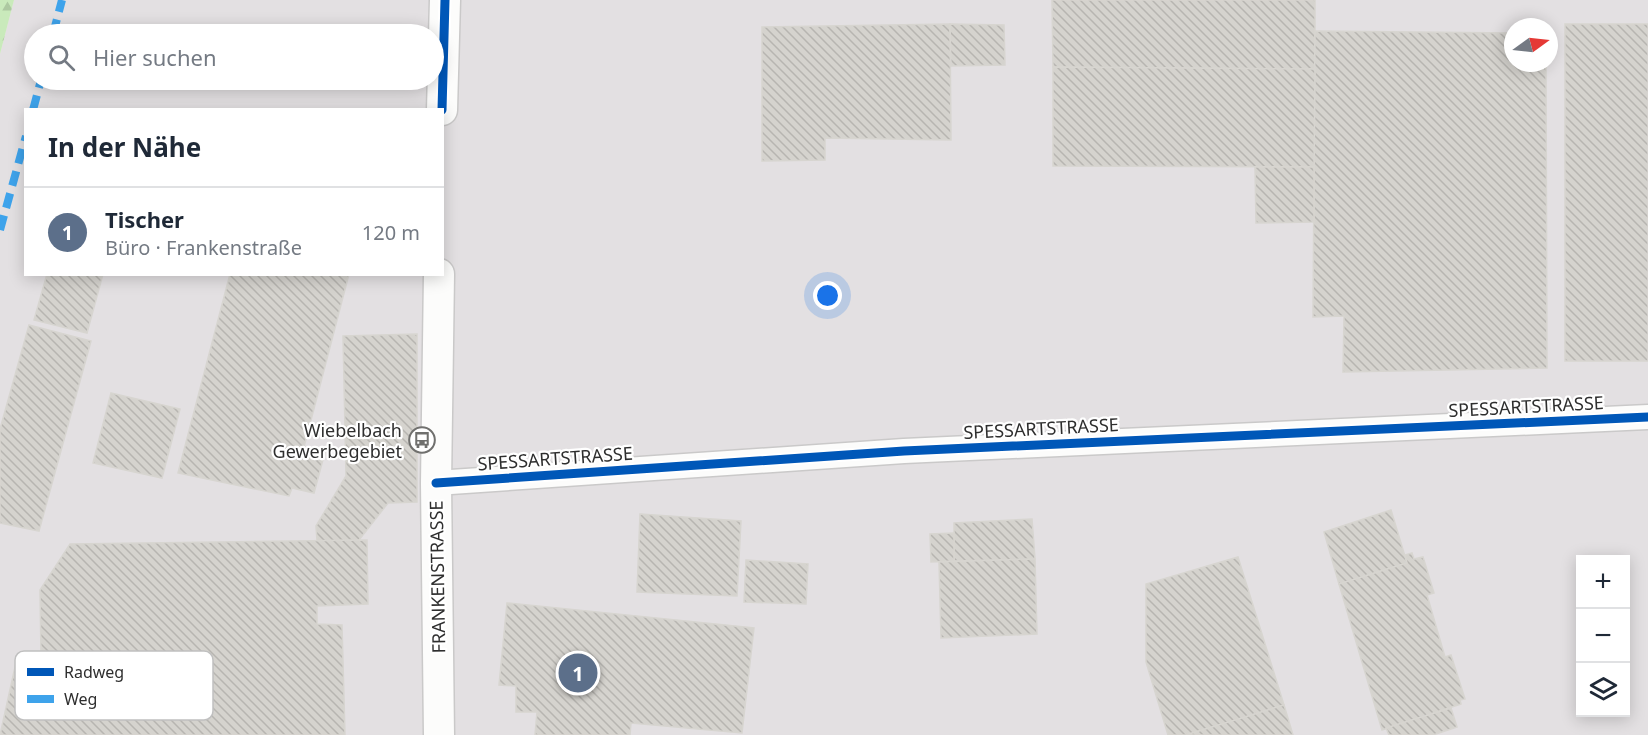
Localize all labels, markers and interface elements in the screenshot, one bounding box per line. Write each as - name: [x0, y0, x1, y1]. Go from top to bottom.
- north arrow: [1504, 18, 1558, 72]
- search box: [24, 24, 444, 90]
- icon: search: [45, 41, 78, 74]
- text: Hier suchen: [93, 42, 217, 72]
- text: In der Nähe: [48, 129, 201, 165]
- text: Tischer: [105, 204, 184, 234]
- text: 1: [62, 219, 73, 246]
- text: 120 m: [362, 219, 420, 246]
- text: Büro · Frankenstraße: [105, 234, 302, 261]
- your location: [813, 281, 842, 310]
- street label: SPESSARTSTRASSE: [1448, 390, 1604, 422]
- street label: SPESSARTSTRASSE: [963, 412, 1119, 444]
- place label: Wiebelbach Gewerbegebiet: [273, 418, 403, 463]
- bus stop icon: Wiebelbach Gewerbegebiet: [407, 425, 437, 455]
- street label: SPESSARTSTRASSE: [477, 441, 633, 475]
- street label: FRANKENSTRASSE: [424, 500, 450, 654]
- map controls: [1576, 555, 1630, 717]
- button: +: [1576, 555, 1630, 609]
- button: −: [1576, 609, 1630, 663]
- pin: 1: [558, 650, 598, 696]
- legend: [15, 651, 213, 720]
- text: Radweg: [64, 661, 124, 683]
- button: layers: [1576, 663, 1630, 717]
- text: Weg: [64, 688, 97, 710]

